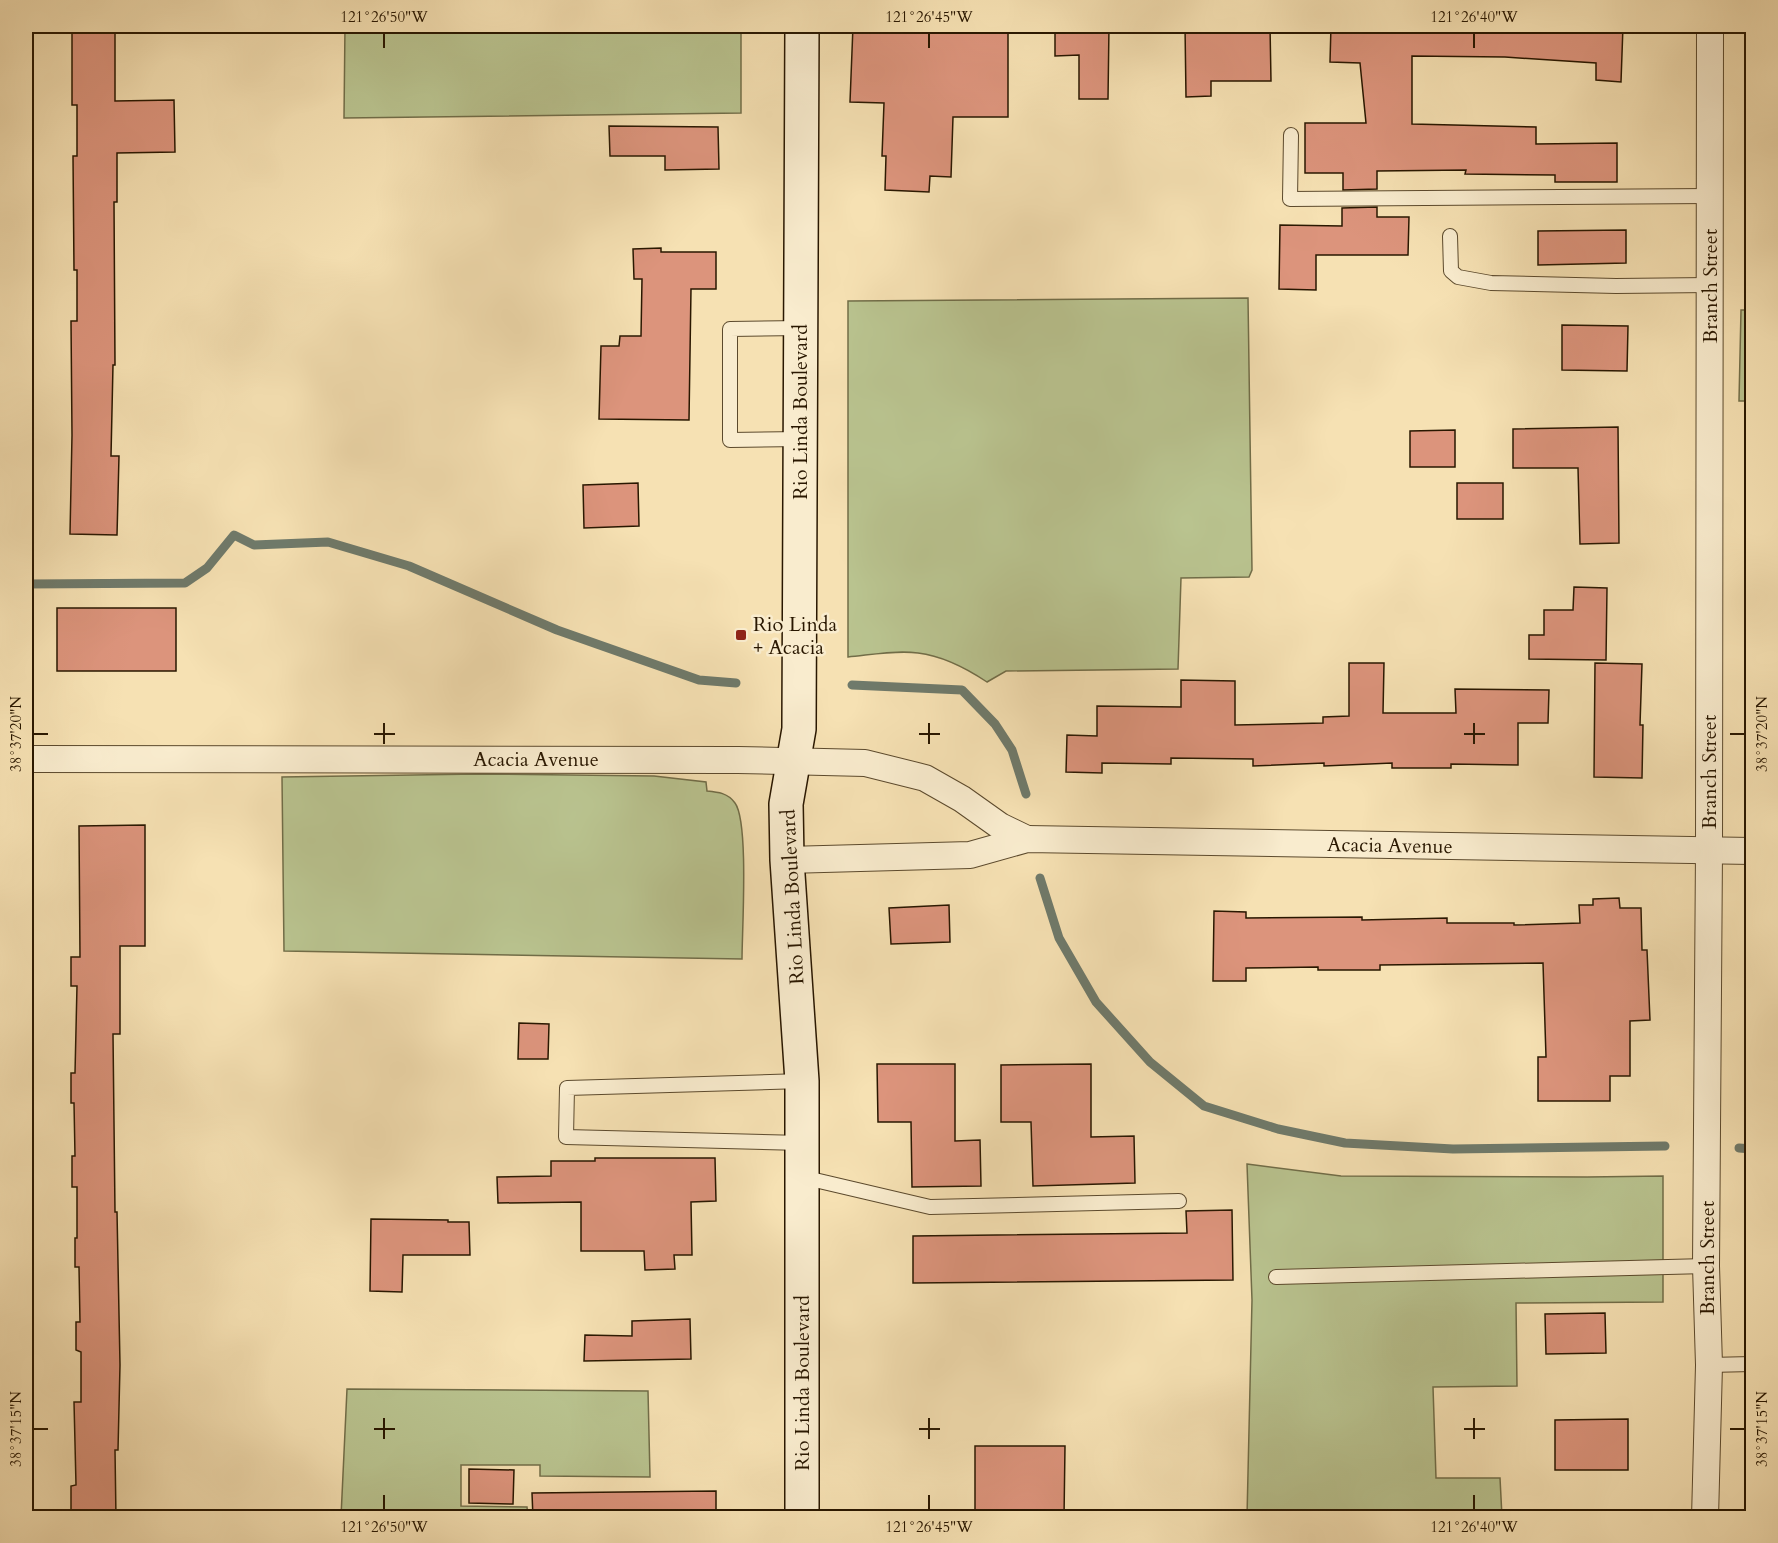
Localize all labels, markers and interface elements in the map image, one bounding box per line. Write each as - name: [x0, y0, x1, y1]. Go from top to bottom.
- text: 121°26'50"W: [340, 7, 428, 27]
- text: 121°26'45"W: [885, 7, 973, 27]
- text: 121°26'40"W: [1430, 7, 1518, 27]
- street label: Branch Street: [1697, 228, 1724, 343]
- street label: Rio Linda Boulevard: [787, 324, 814, 500]
- place label: Rio Linda + Acacia: [753, 611, 837, 661]
- marker: Rio Linda + Acacia: [734, 628, 748, 642]
- text: 38°37'20"N: [6, 696, 26, 772]
- text: 38°37'20"N: [1752, 696, 1772, 772]
- street label: Branch Street: [1696, 714, 1723, 829]
- street label: Acacia Avenue: [473, 746, 599, 773]
- street label: Rio Linda Boulevard: [774, 808, 811, 985]
- street label: Acacia Avenue: [1327, 831, 1453, 860]
- street label: Branch Street: [1694, 1200, 1721, 1315]
- street label: Rio Linda Boulevard: [789, 1295, 816, 1471]
- text: 38°37'15"N: [6, 1391, 26, 1467]
- text: 38°37'15"N: [1752, 1391, 1772, 1467]
- text: 121°26'50"W: [340, 1517, 428, 1537]
- text: 121°26'45"W: [885, 1517, 973, 1537]
- text: 121°26'40"W: [1430, 1517, 1518, 1537]

